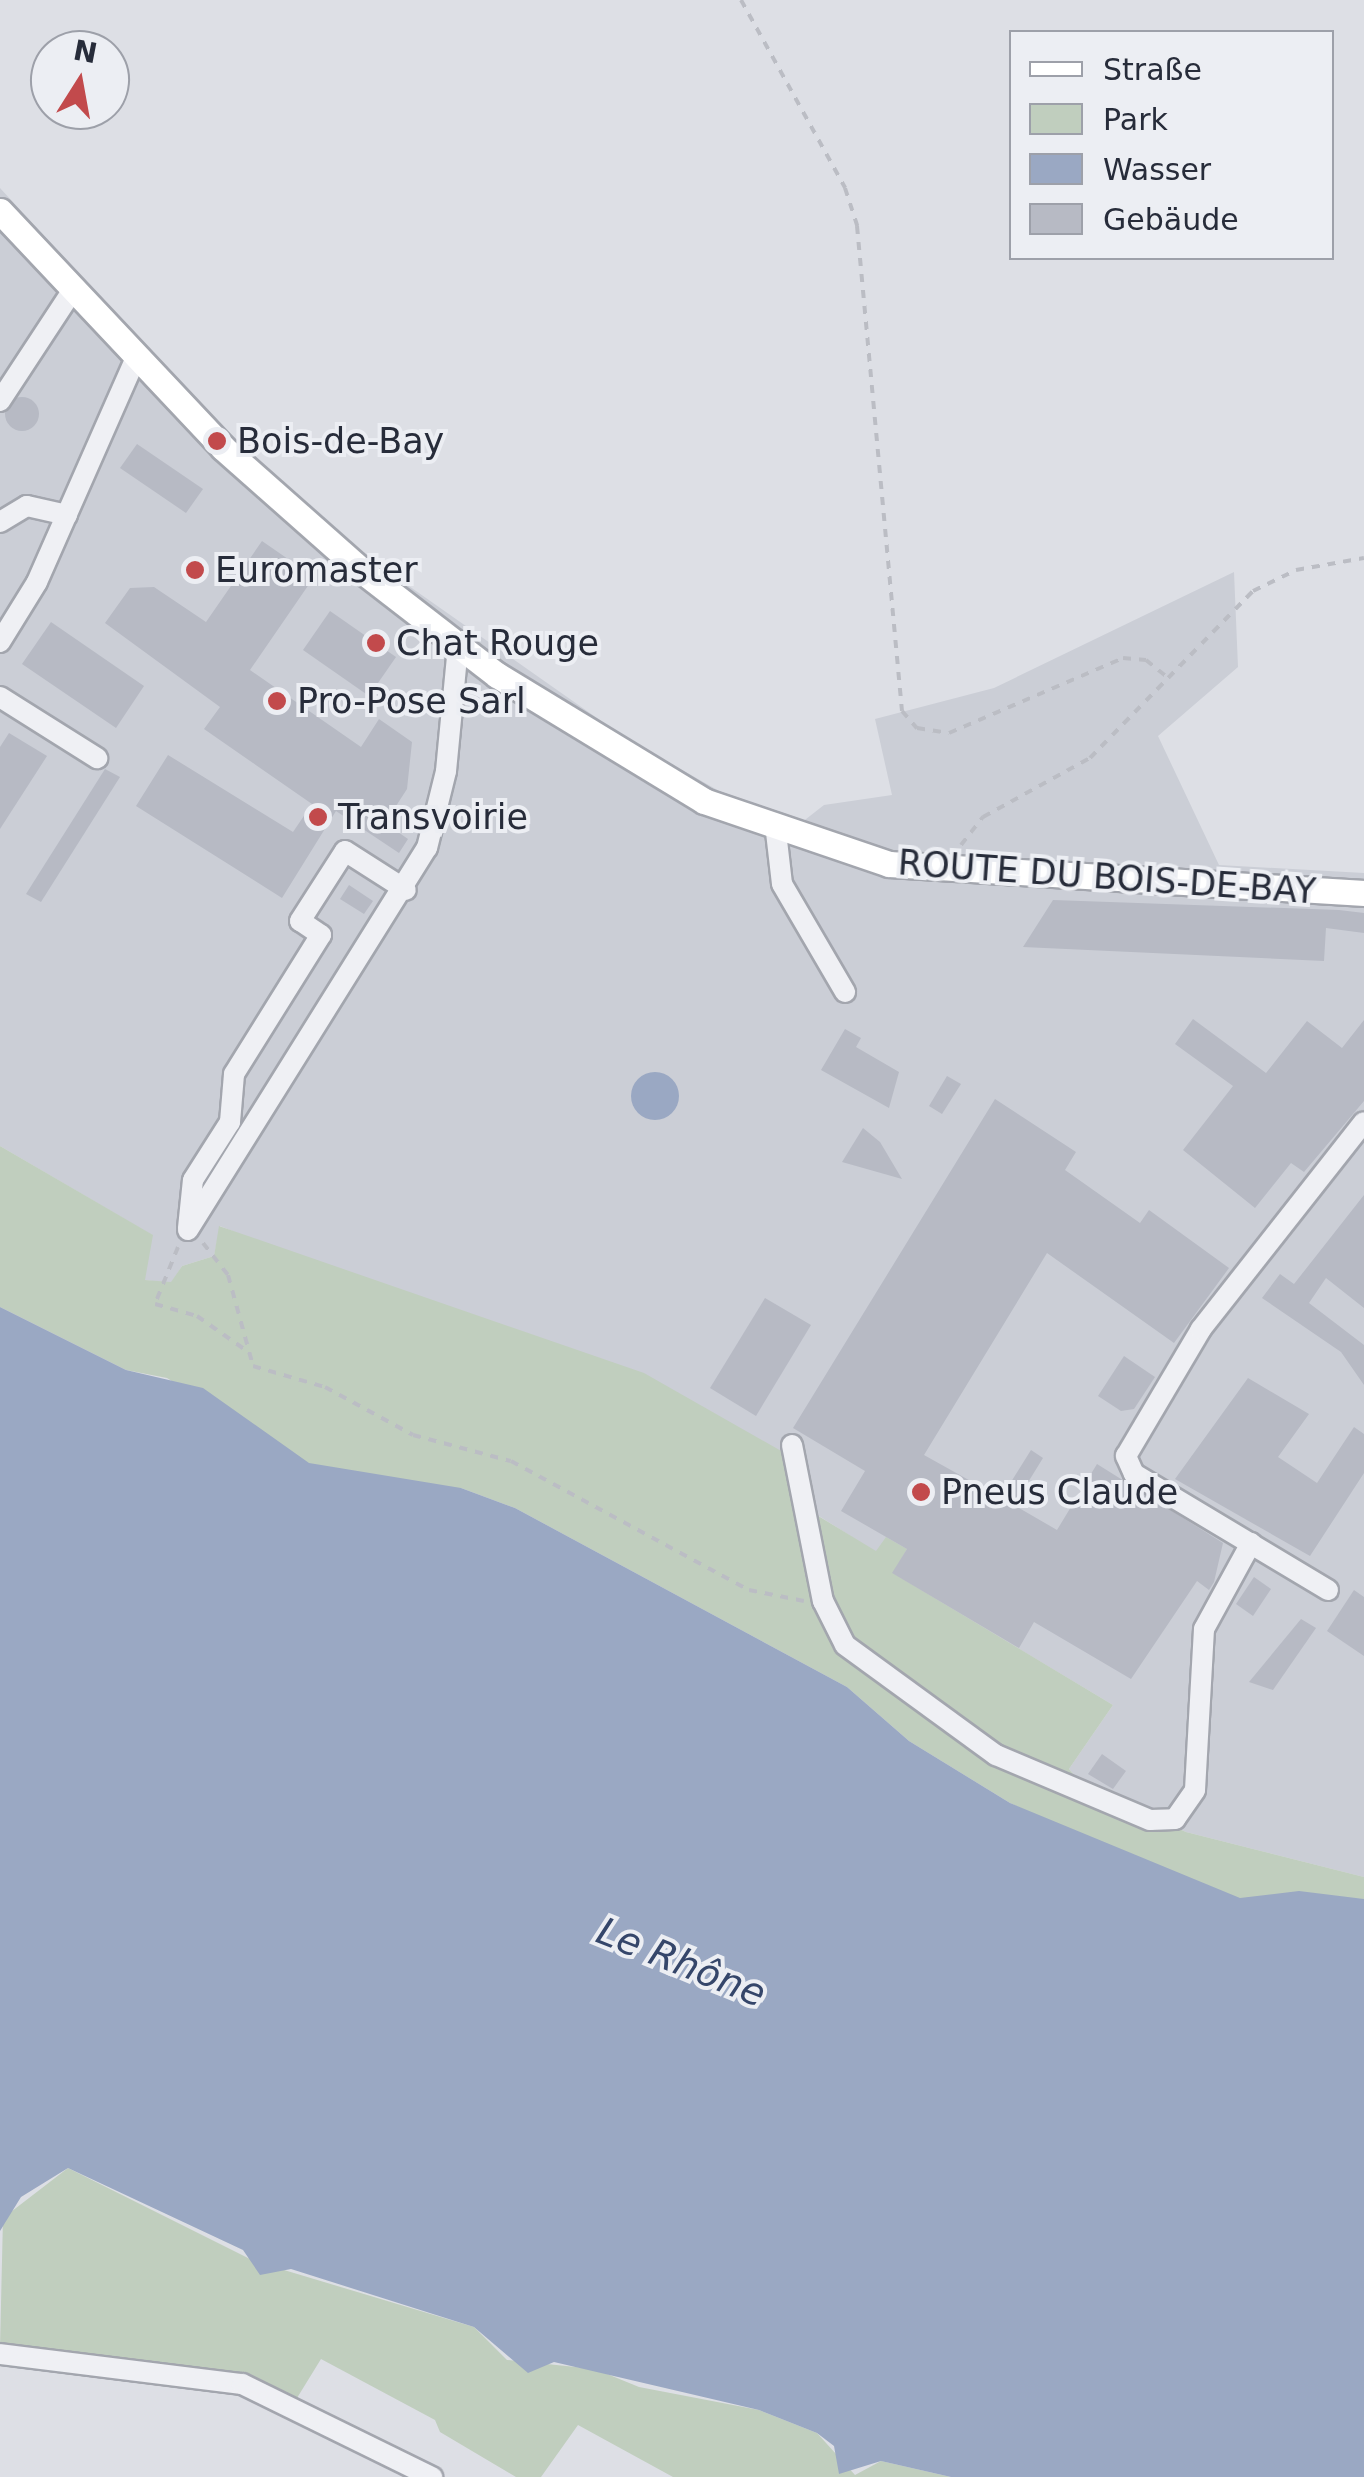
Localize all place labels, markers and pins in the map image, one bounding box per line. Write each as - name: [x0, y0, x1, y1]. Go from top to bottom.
- place label: Bois-de-Bay: [237, 420, 444, 462]
- marker: Bois-de-Bay: [206, 430, 228, 452]
- place label: Euromaster: [215, 549, 418, 591]
- marker: Euromaster: [184, 559, 206, 581]
- place label: Chat Rouge: [396, 622, 599, 664]
- marker: Chat Rouge: [365, 632, 387, 654]
- place label: Pro-Pose Sarl: [297, 680, 526, 722]
- marker: Pro-Pose Sarl: [266, 690, 288, 712]
- place label: Transvoirie: [338, 796, 528, 838]
- marker: Transvoirie: [307, 806, 329, 828]
- place label: Pneus Claude: [941, 1471, 1178, 1513]
- marker: Pneus Claude: [910, 1481, 932, 1503]

